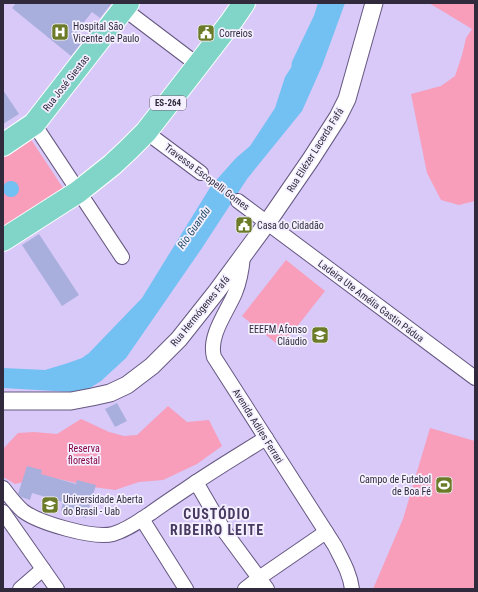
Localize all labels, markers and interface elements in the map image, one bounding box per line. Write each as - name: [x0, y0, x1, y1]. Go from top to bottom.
- place label: Hospital São Vicente de Paulo: [73, 21, 139, 44]
- hospital icon: Hospital São Vicente de Paulo: [50, 22, 70, 42]
- public building icon: Correios: [196, 23, 216, 43]
- place label: Correios: [219, 28, 253, 39]
- street label: Rua José Giestas: [41, 52, 92, 113]
- road number: ES-264: [150, 96, 186, 110]
- street label: Rua Eliézer Lacerda Fafá: [285, 106, 345, 194]
- street label: Travessa Escopelli Gomes: [162, 142, 252, 213]
- water label: Rio Guandu: [175, 205, 213, 251]
- public building icon: Casa do Cidadão: [234, 215, 254, 235]
- place label: Casa do Cidadão: [257, 220, 324, 231]
- street label: Ladeira Ute Amélia Gastin Pádua: [316, 258, 426, 344]
- street label: Rua Hermógenes Fafá: [168, 274, 232, 348]
- place label: EEEFM Afonso Cláudio: [249, 324, 307, 347]
- school or university icon: EEEFM Afonso Cláudio: [310, 325, 330, 345]
- street label: Avenida Adiles Ferrari: [231, 387, 285, 465]
- park label: Reserva florestal: [68, 443, 100, 466]
- place label: Campo de Futebol de Boa Fé: [359, 474, 431, 497]
- sports icon: Campo de Futebol de Boa Fé: [434, 475, 454, 495]
- place label: Universidade Aberta do Brasil - Uab: [63, 494, 143, 517]
- school or university icon: Universidade Aberta do Brasil - Uab: [40, 495, 60, 515]
- district label: CUSTÓDIO RIBEIRO LEITE: [170, 505, 264, 538]

